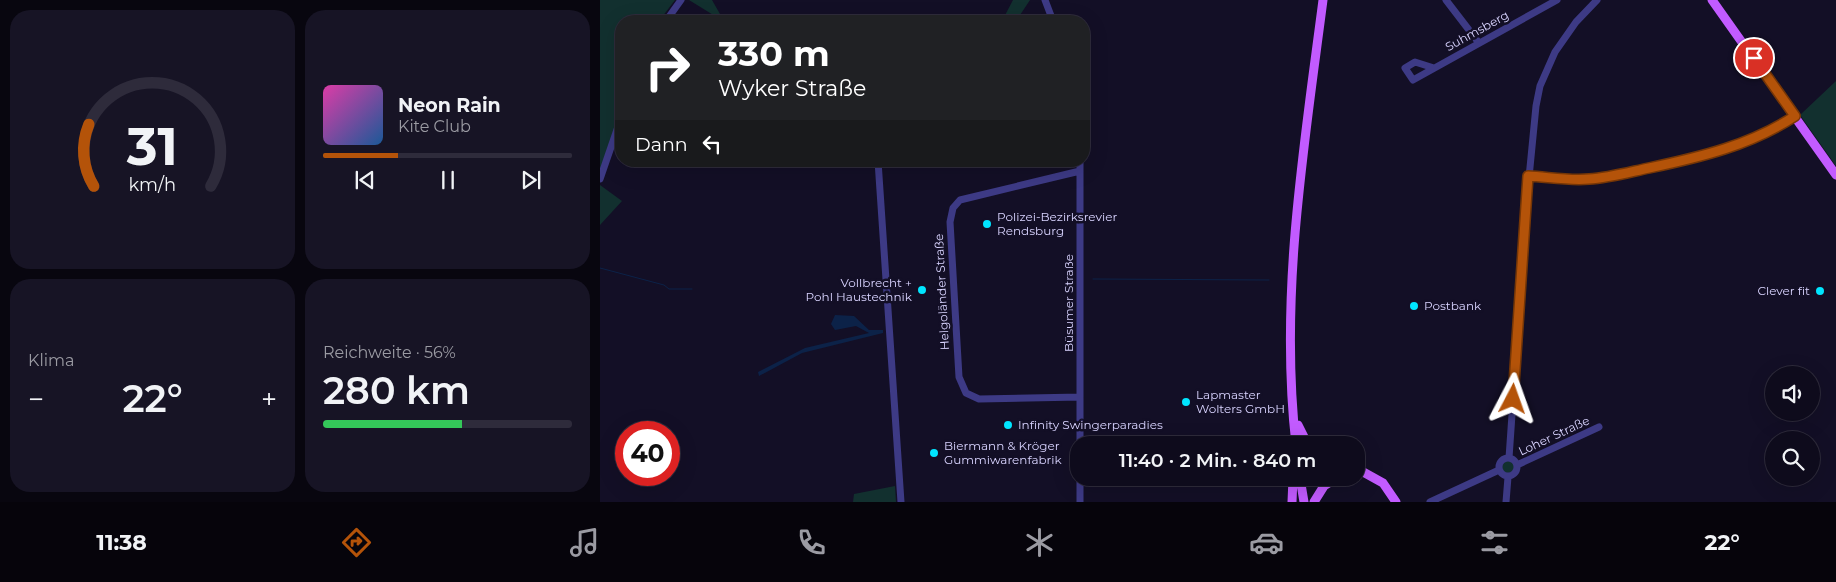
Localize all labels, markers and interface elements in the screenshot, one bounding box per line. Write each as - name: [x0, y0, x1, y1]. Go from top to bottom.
- street label: Suhmsberg: [1442, 7, 1511, 54]
- text: 330 m: [718, 32, 830, 75]
- icon: right: [635, 35, 700, 100]
- pin: [1733, 37, 1775, 79]
- icon: arrive: [1740, 44, 1768, 72]
- text: Wyker Straße: [718, 75, 866, 102]
- text: Neon Rain: [398, 94, 501, 117]
- text: 31: [126, 115, 178, 178]
- text: Kite Club: [398, 117, 471, 136]
- icon: left: [698, 130, 726, 158]
- text: Dann: [635, 133, 688, 156]
- icon: previous: [351, 166, 379, 194]
- icon: pause: [434, 166, 462, 194]
- icon: next: [517, 166, 545, 194]
- text: km/h: [129, 174, 176, 195]
- place label: Polizei-Bezirksrevier Rendsburg: [997, 209, 1117, 238]
- marker: Polizei-Bezirksrevier Rendsburg: [981, 218, 993, 230]
- street label: Helgoländer Straße: [931, 233, 952, 351]
- street label: Büsumer Straße: [1061, 254, 1076, 352]
- place label: Vollbrecht + Pohl Haustechnik: [806, 275, 913, 304]
- place label: Clever fit: [1757, 283, 1810, 298]
- marker: Vollbrecht + Pohl Haustechnik: [916, 284, 928, 296]
- marker: Clever fit: [1814, 285, 1826, 297]
- place label: Postbank: [1424, 298, 1482, 313]
- marker: Postbank: [1408, 300, 1420, 312]
- text: Reichweite · 56%: [323, 343, 456, 362]
- text: Klima: [28, 351, 74, 370]
- map controls: [1765, 366, 1820, 486]
- button: sound: [1765, 366, 1820, 421]
- text: 280 km: [323, 367, 470, 414]
- position arrow: [1486, 372, 1538, 424]
- text: 22°: [122, 375, 183, 422]
- text: −: [28, 382, 44, 416]
- text: +: [261, 382, 277, 416]
- place label: Lapmaster Wolters GmbH: [1196, 387, 1285, 416]
- marker: Lapmaster Wolters GmbH: [1180, 396, 1192, 408]
- street label: Loher Straße: [1516, 413, 1592, 459]
- place label: Infinity Swingerparadies: [1018, 417, 1163, 432]
- marker: Infinity Swingerparadies: [1002, 419, 1014, 431]
- speed limit sign: 40: [615, 421, 680, 486]
- button: search: [1765, 431, 1820, 486]
- place label: Biermann & Kröger Gummiwarenfabrik: [944, 438, 1063, 467]
- marker: Biermann & Kröger Gummiwarenfabrik: [928, 447, 940, 459]
- text: 11:40 · 2 Min. · 840 m: [1119, 449, 1316, 472]
- icon: directions: [339, 525, 374, 560]
- icon: music: [567, 525, 602, 560]
- icon: phone: [794, 525, 829, 560]
- icon: climate: [1022, 525, 1057, 560]
- icon: car: [1249, 525, 1284, 560]
- icon: filters: [1477, 525, 1512, 560]
- text: 11:38: [96, 529, 147, 556]
- text: 22°: [1705, 529, 1740, 556]

